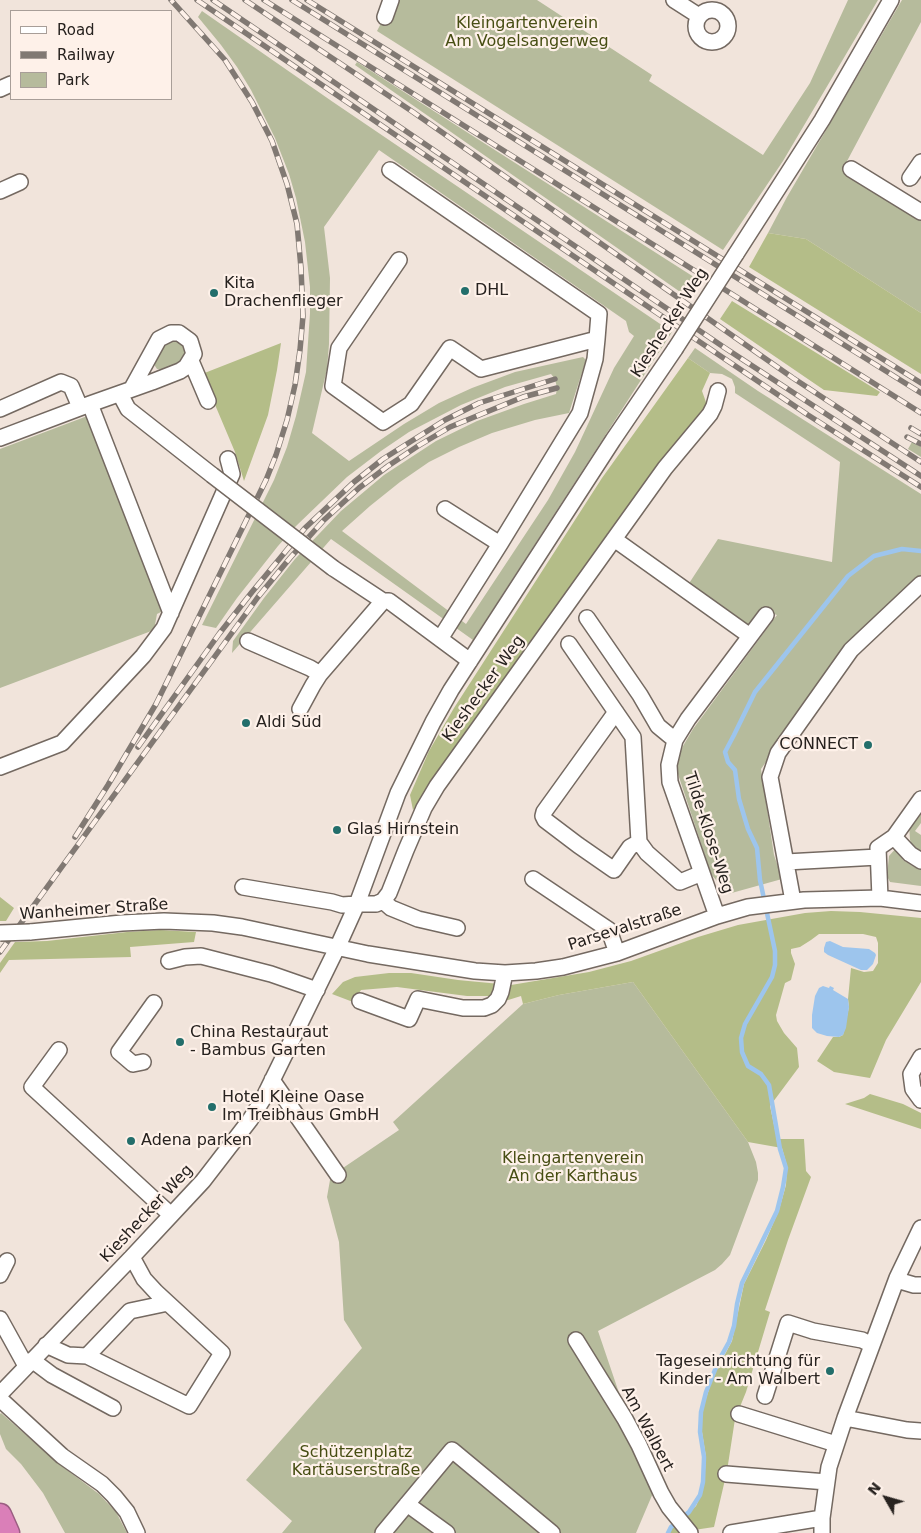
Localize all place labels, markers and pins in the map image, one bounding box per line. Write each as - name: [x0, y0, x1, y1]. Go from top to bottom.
- place label: Kita Drachenflieger: [224, 274, 343, 312]
- place label: DHL: [475, 281, 508, 301]
- marker: DHL: [459, 285, 471, 297]
- marker: Kita Drachenflieger: [208, 287, 220, 299]
- place label: Aldi Süd: [256, 713, 322, 733]
- marker: Aldi Süd: [240, 717, 252, 729]
- place label: CONNECT: [779, 735, 858, 755]
- marker: CONNECT: [862, 739, 874, 751]
- place label: Glas Hirnstein: [347, 820, 459, 840]
- marker: Glas Hirnstein: [331, 824, 343, 836]
- place label: China Restauraut - Bambus Garten: [190, 1023, 328, 1061]
- marker: China Restauraut - Bambus Garten: [174, 1036, 186, 1048]
- place label: Hotel Kleine Oase Im Treibhaus GmbH: [222, 1088, 379, 1126]
- marker: Hotel Kleine Oase Im Treibhaus GmbH: [206, 1101, 218, 1113]
- place label: Adena parken: [141, 1131, 252, 1151]
- marker: Adena parken: [125, 1135, 137, 1147]
- place label: Tageseinrichtung für Kinder - Am Walbert: [656, 1352, 820, 1390]
- marker: Tageseinrichtung für Kinder - Am Walbert: [824, 1365, 836, 1377]

